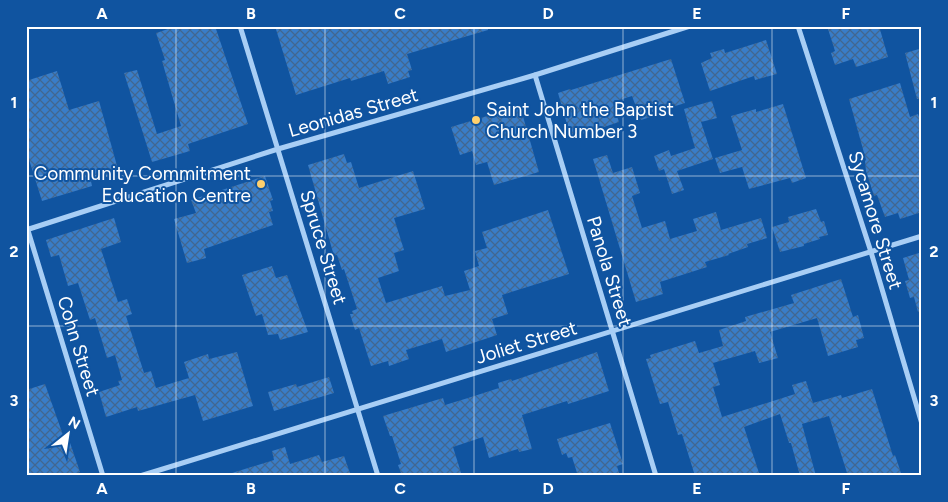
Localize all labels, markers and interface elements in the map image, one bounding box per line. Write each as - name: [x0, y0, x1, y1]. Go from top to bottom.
- text: A: [96, 4, 108, 23]
- text: B: [246, 4, 256, 23]
- text: C: [394, 4, 406, 23]
- text: D: [542, 4, 554, 23]
- text: E: [692, 4, 702, 23]
- text: F: [842, 4, 851, 23]
- street label: Leonidas Street: [286, 83, 421, 142]
- text: 1: [11, 93, 17, 112]
- text: 1: [931, 93, 937, 112]
- place label: Saint John the Baptist Church Number 3: [486, 98, 674, 143]
- marker: Saint John the Baptist Church Number 3: [470, 114, 482, 126]
- street label: Sycamore Street: [844, 148, 907, 292]
- place label: Community Commitment Education Centre: [33, 162, 251, 207]
- marker: Community Commitment Education Centre: [255, 178, 267, 190]
- street label: Spruce Street: [295, 187, 352, 307]
- street label: Panola Street: [582, 213, 637, 329]
- text: 2: [9, 242, 19, 261]
- text: 2: [929, 242, 939, 261]
- street label: Cohn Street: [52, 293, 105, 399]
- street label: Joliet Street: [473, 316, 580, 369]
- text: 3: [10, 391, 19, 410]
- text: 3: [930, 391, 939, 410]
- north arrow: [42, 410, 92, 460]
- text: N: [65, 413, 83, 433]
- text: A: [96, 479, 108, 498]
- text: B: [246, 479, 256, 498]
- text: C: [394, 479, 406, 498]
- text: D: [542, 479, 554, 498]
- text: E: [692, 479, 702, 498]
- text: F: [842, 479, 851, 498]

